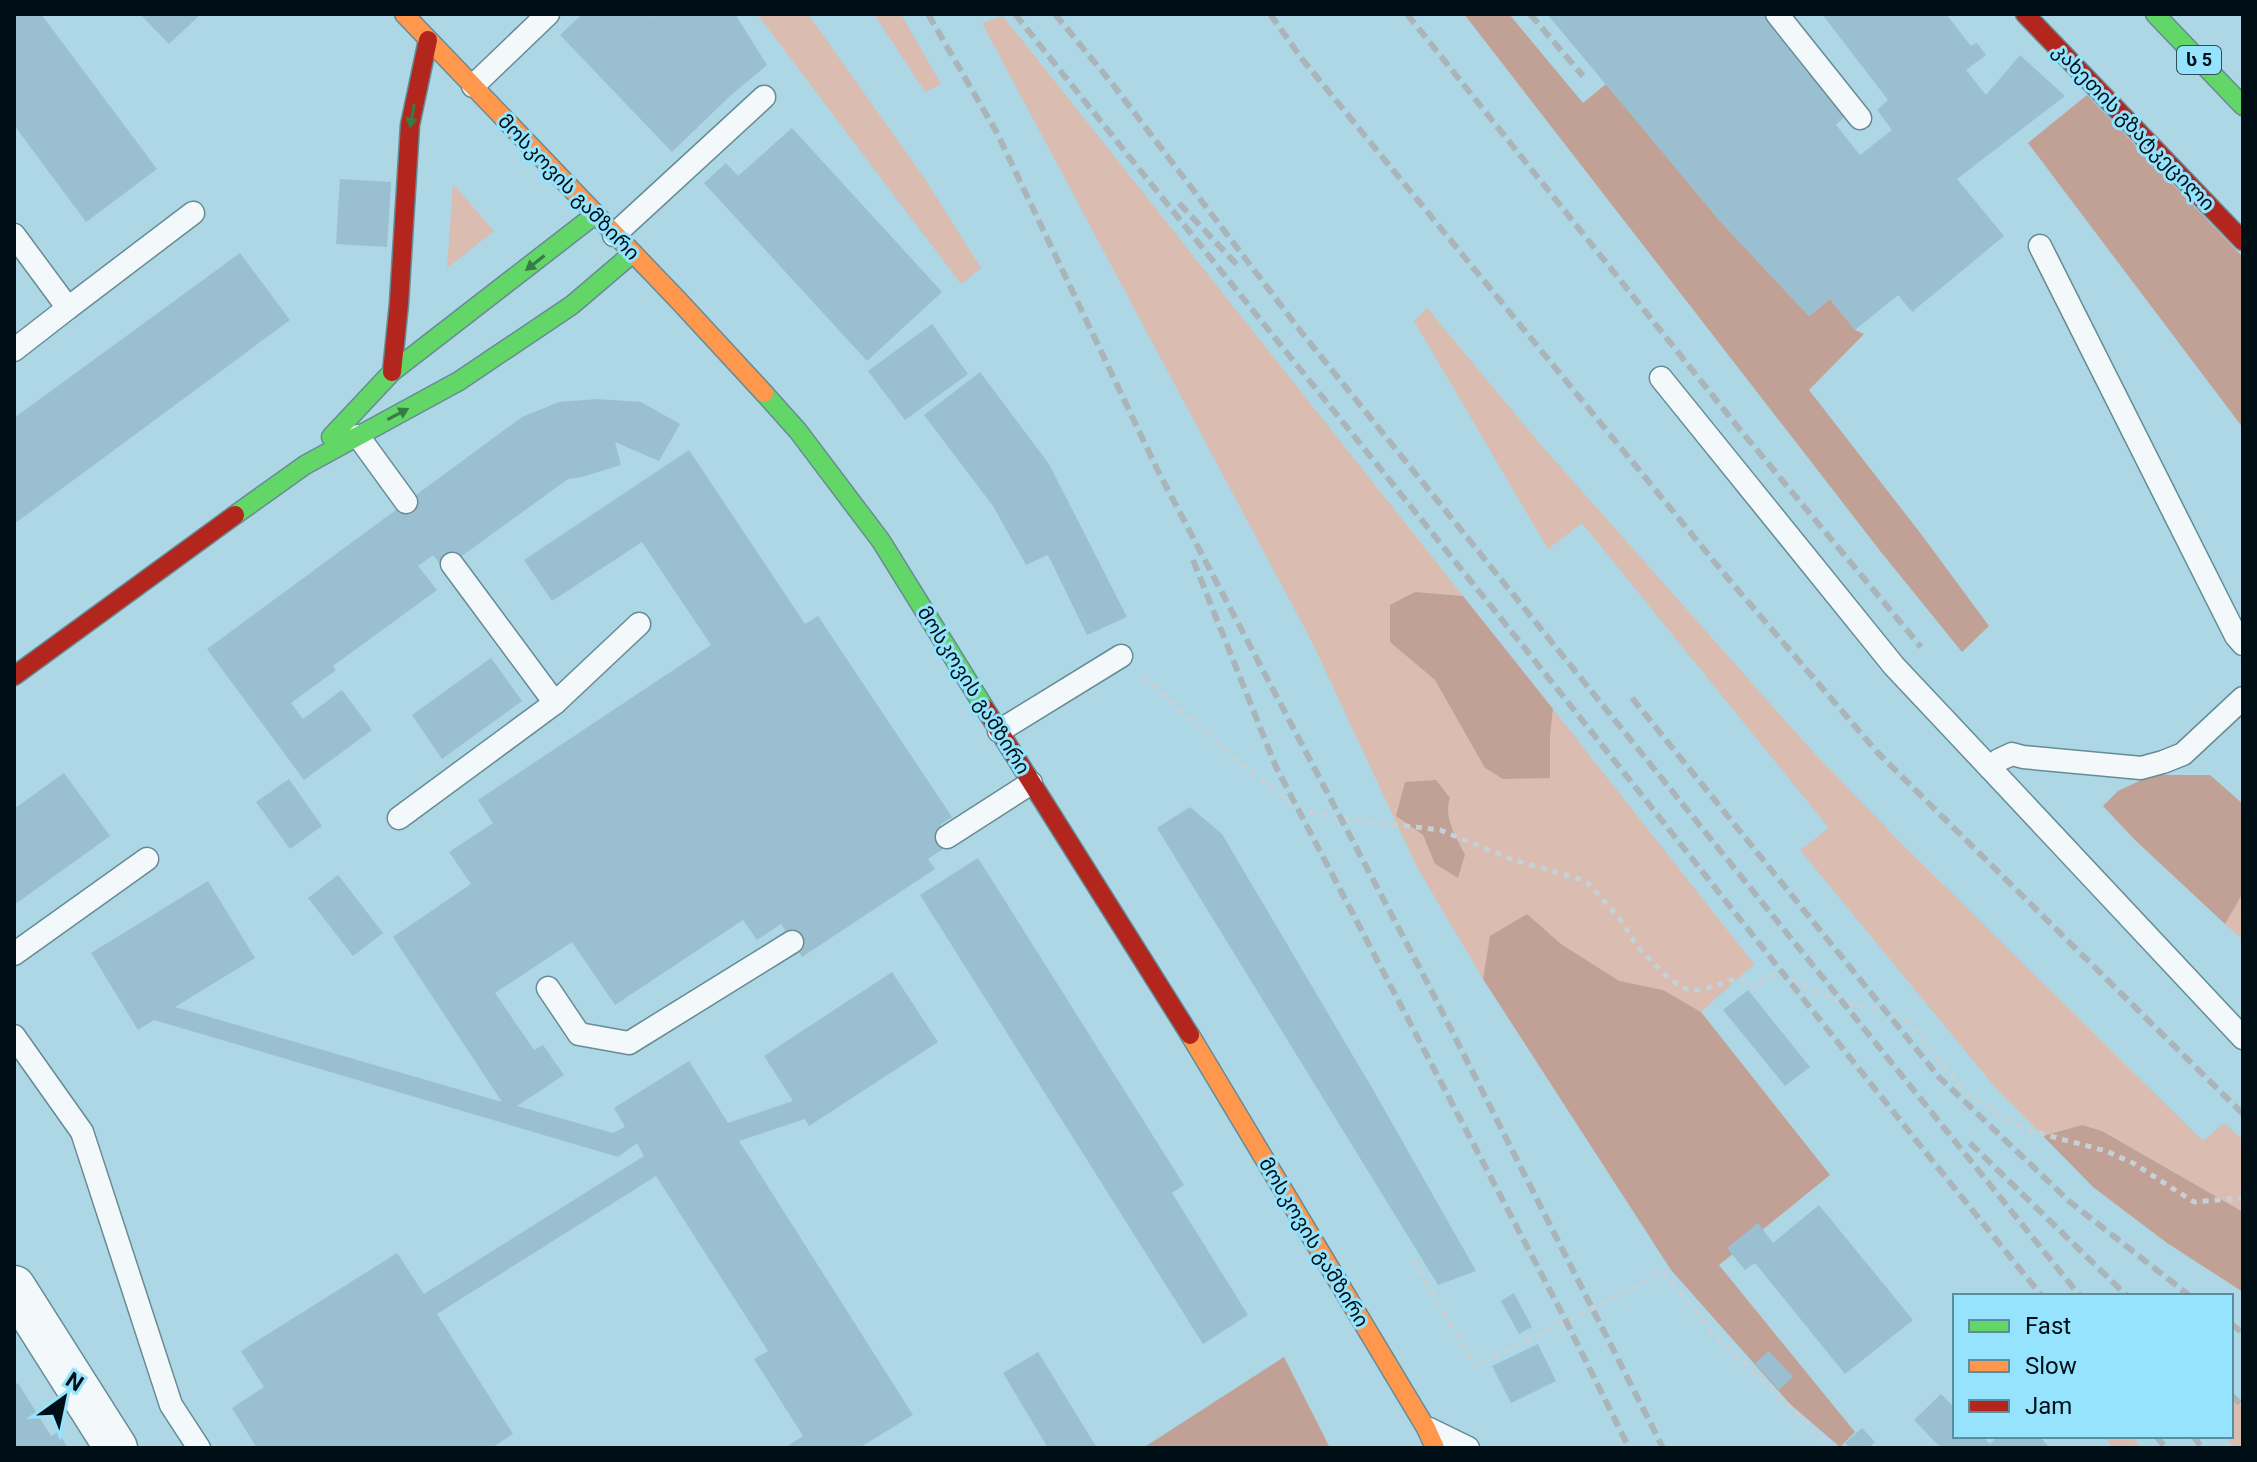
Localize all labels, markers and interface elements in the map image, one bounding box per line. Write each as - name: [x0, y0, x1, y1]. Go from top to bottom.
- street label: კახეთის გზატკეცილი: [2047, 39, 2220, 216]
- road number: ს 5: [2177, 46, 2221, 74]
- one-way arrow: [405, 104, 418, 129]
- street label: მოსკოვის გამზირი: [493, 109, 645, 265]
- one-way arrow: [525, 255, 545, 271]
- one-way arrow: [387, 408, 409, 422]
- street label: მოსკოვის გამზირი: [913, 602, 1035, 778]
- street label: მოსკოვის გამზირი: [1254, 1153, 1374, 1331]
- legend: [1953, 1294, 2233, 1438]
- text: Fast: [2025, 1312, 2071, 1340]
- text: Slow: [2025, 1352, 2077, 1380]
- north arrow: [24, 1358, 104, 1438]
- text: N: [61, 1367, 88, 1396]
- text: Jam: [2025, 1392, 2072, 1420]

